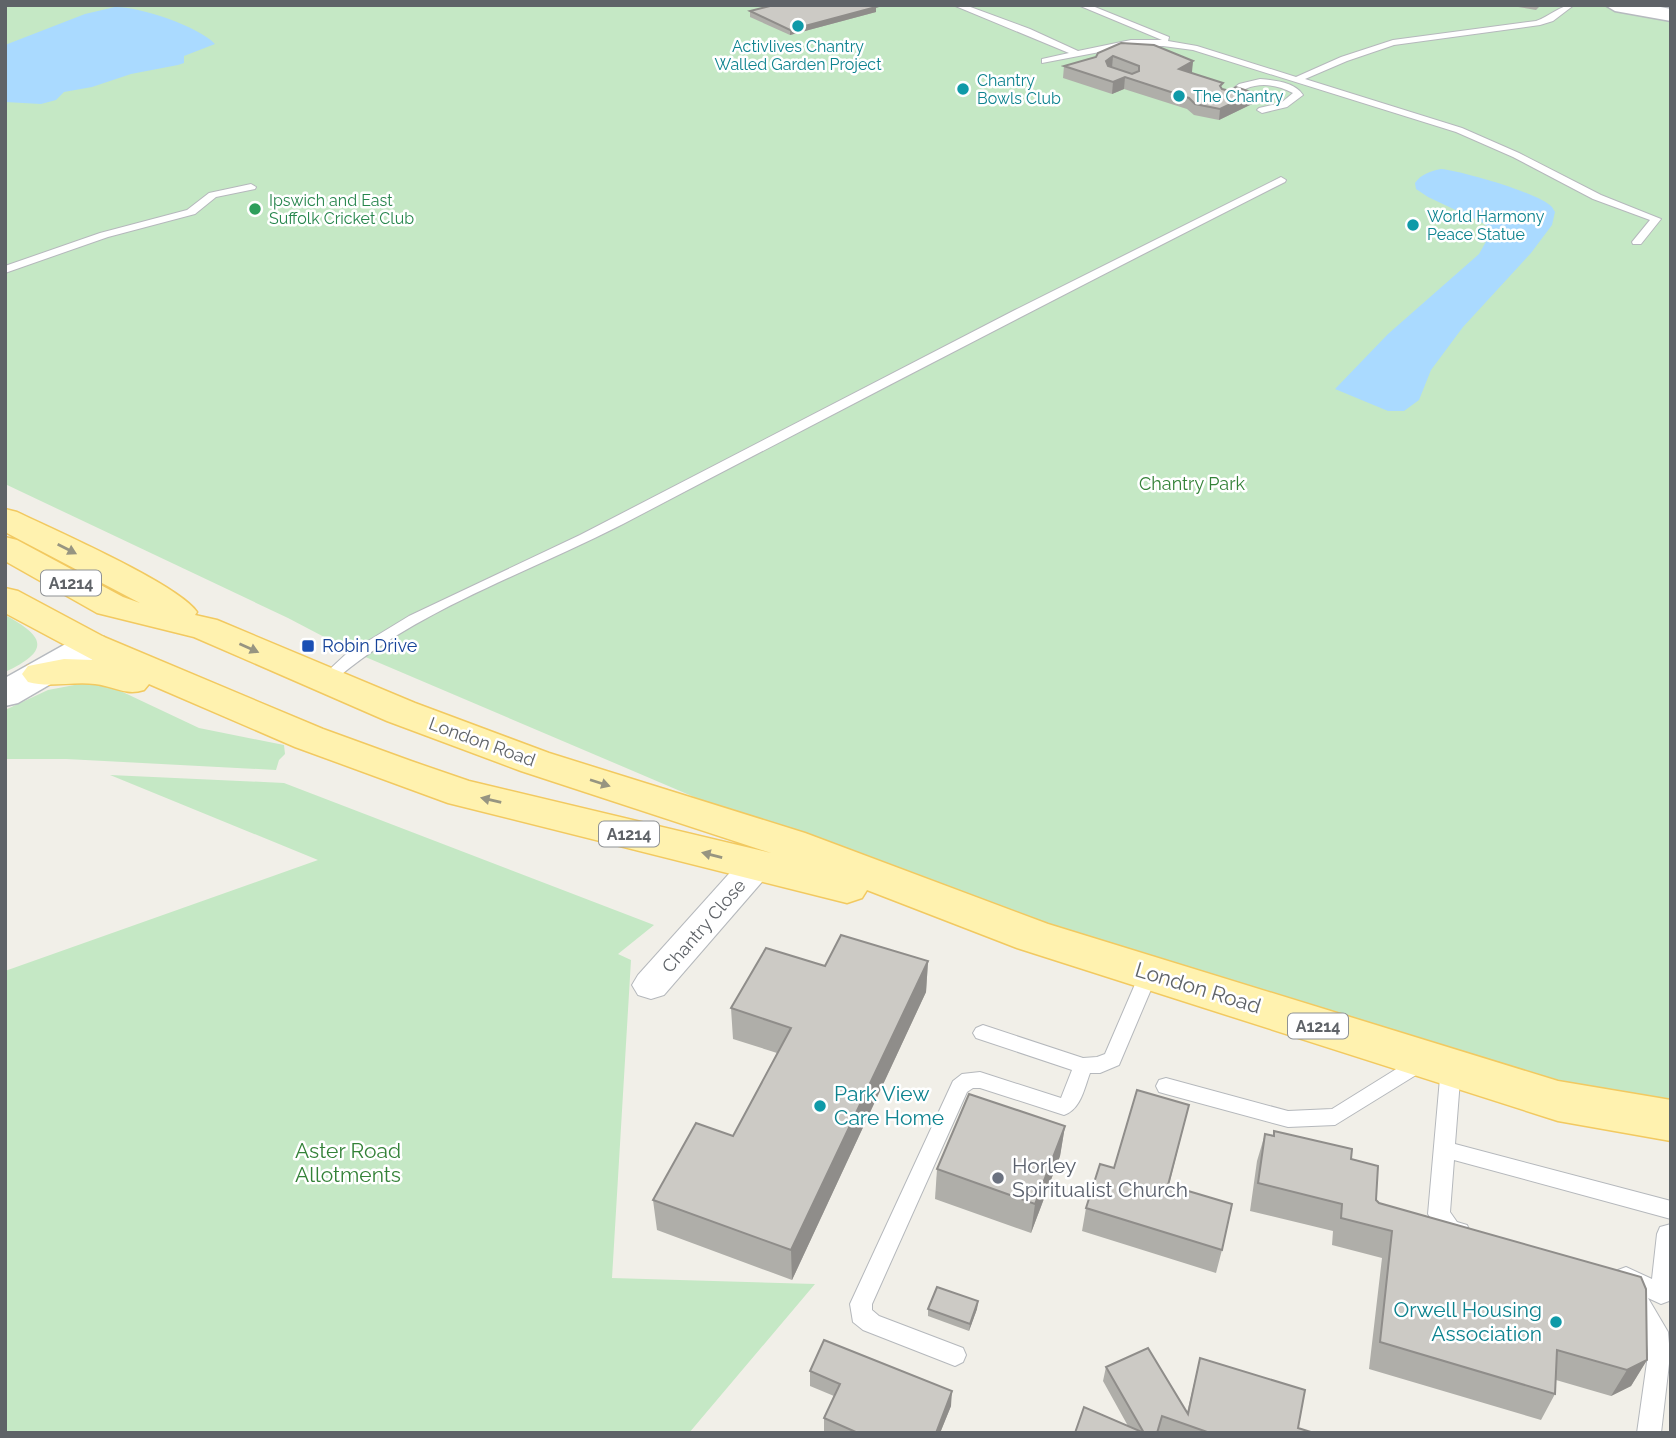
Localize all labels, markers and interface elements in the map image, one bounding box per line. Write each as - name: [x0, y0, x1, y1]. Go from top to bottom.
- marker: Activlives Chantry Walled Garden Project: [790, 18, 806, 34]
- place label: Activlives Chantry Walled Garden Project: [714, 37, 882, 74]
- place label: Chantry Bowls Club: [977, 71, 1061, 108]
- marker: Chantry Bowls Club: [955, 81, 971, 97]
- place label: The Chantry: [1193, 87, 1284, 106]
- marker: The Chantry: [1171, 88, 1187, 104]
- place label: Ipswich and East Suffolk Cricket Club: [269, 191, 414, 228]
- marker: Ipswich and East Suffolk Cricket Club: [247, 201, 263, 217]
- place label: World Harmony Peace Statue: [1427, 207, 1545, 244]
- marker: World Harmony Peace Statue: [1405, 217, 1421, 233]
- park label: Chantry Park: [1139, 473, 1245, 494]
- one-way arrow: [57, 543, 76, 555]
- road number: A1214: [41, 570, 101, 596]
- place label: Robin Drive: [322, 635, 418, 656]
- marker: Robin Drive: [300, 638, 316, 654]
- one-way arrow: [239, 643, 260, 654]
- street label: London Road: [426, 713, 538, 770]
- one-way arrow: [590, 778, 611, 788]
- one-way arrow: [480, 794, 502, 805]
- road number: A1214: [599, 821, 659, 846]
- one-way arrow: [700, 849, 722, 860]
- street label: Chantry Close: [657, 875, 750, 977]
- street label: London Road: [1132, 957, 1264, 1019]
- road number: A1214: [1288, 1014, 1348, 1038]
- place label: Park View Care Home: [834, 1081, 944, 1130]
- marker: Park View Care Home: [812, 1098, 828, 1114]
- park label: Aster Road Allotments: [295, 1138, 401, 1187]
- place label: Horley Spiritualist Church: [1012, 1153, 1188, 1202]
- marker: Horley Spiritualist Church: [990, 1170, 1006, 1186]
- place label: Orwell Housing Association: [1394, 1297, 1542, 1346]
- marker: Orwell Housing Association: [1548, 1314, 1564, 1330]

